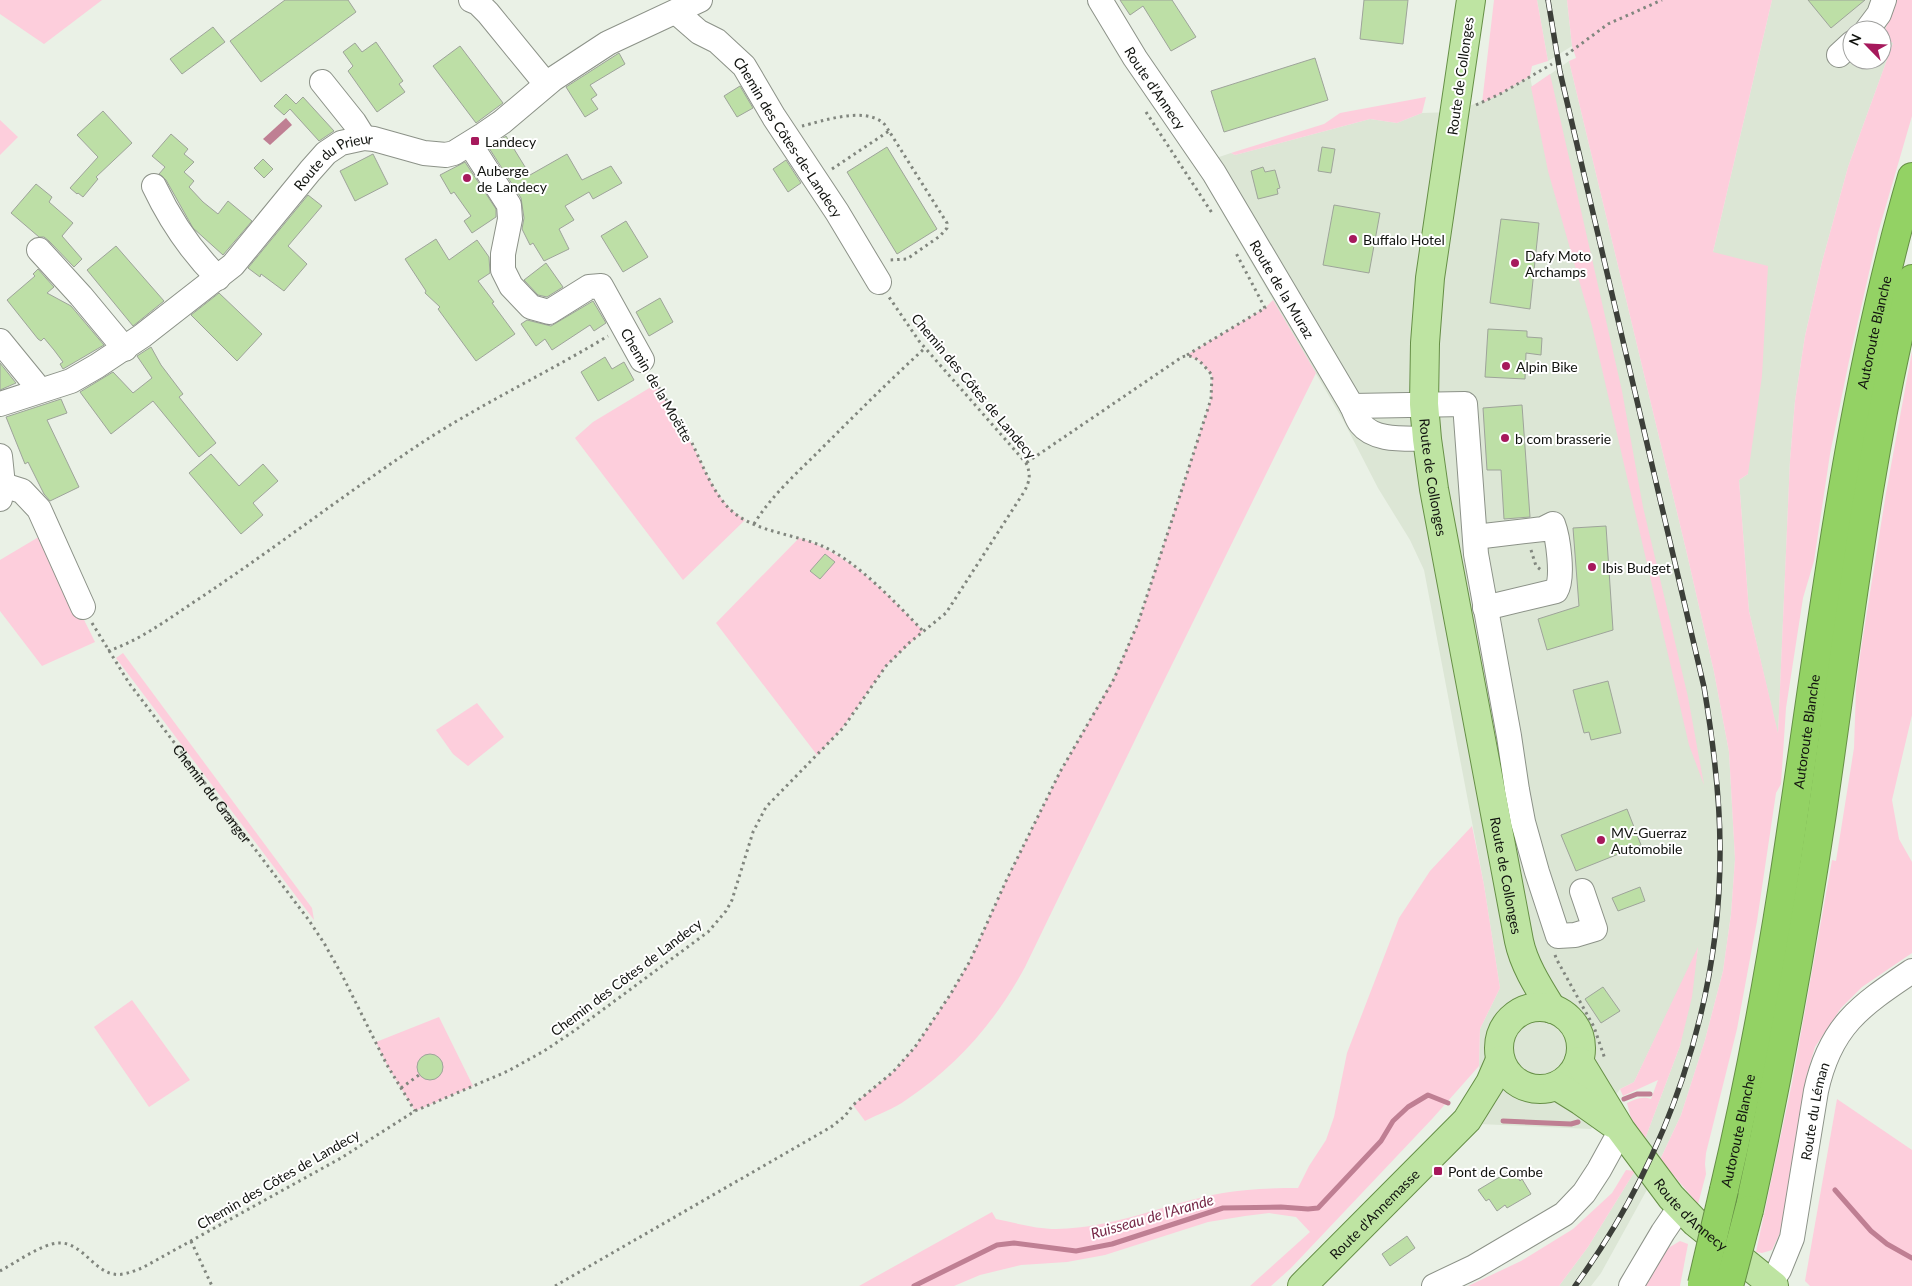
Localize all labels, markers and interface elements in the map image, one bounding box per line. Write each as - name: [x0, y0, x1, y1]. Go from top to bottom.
- street label: Route de Collonges: [1443, 16, 1477, 136]
- north arrow: [1842, 20, 1892, 70]
- text: N: [1845, 31, 1865, 48]
- street label: Route d'Annecy: [1122, 43, 1190, 133]
- street label: Chemin des Côtes-de-Landecy: [731, 53, 847, 221]
- street label: Route du Prieur: [290, 129, 374, 193]
- place label: Landecy: [485, 133, 537, 150]
- marker: Landecy: [469, 135, 481, 147]
- place label: Auberge de Landecy: [477, 162, 548, 195]
- marker: Auberge de Landecy: [461, 172, 473, 184]
- place label: Buffalo Hotel: [1363, 231, 1445, 248]
- marker: Buffalo Hotel: [1347, 233, 1359, 245]
- street label: Route de la Muraz: [1247, 237, 1318, 341]
- place label: Dafy Moto Archamps: [1525, 247, 1591, 280]
- marker: Dafy Moto Archamps: [1509, 257, 1521, 269]
- street label: Autoroute Blanche: [1853, 274, 1894, 390]
- street label: Chemin des Côtes de Landecy: [908, 310, 1040, 463]
- street label: Chemin de la Moëtte: [618, 325, 696, 445]
- place label: Alpin Bike: [1516, 358, 1578, 375]
- marker: Alpin Bike: [1500, 360, 1512, 372]
- street label: Route de Collonges: [1417, 417, 1451, 537]
- place label: b com brasserie: [1515, 430, 1611, 447]
- marker: b com brasserie: [1499, 432, 1511, 444]
- place label: Ibis Budget: [1602, 559, 1671, 576]
- marker: Ibis Budget: [1586, 561, 1598, 573]
- street label: Autoroute Blanche: [1789, 673, 1822, 790]
- street label: Chemin du Granger: [170, 741, 256, 846]
- street label: Route de Collonges: [1487, 815, 1526, 936]
- place label: MV-Guerraz Automobile: [1611, 824, 1687, 857]
- marker: MV-Guerraz Automobile: [1595, 834, 1607, 846]
- street label: Chemin des Côtes de Landecy: [547, 914, 705, 1039]
- street label: Route du Léman: [1796, 1060, 1832, 1161]
- street label: Autoroute Blanche: [1716, 1072, 1758, 1189]
- street label: Chemin des Côtes de Landecy: [194, 1125, 363, 1233]
- place label: Pont de Combe: [1448, 1163, 1543, 1180]
- street label: Route d'Annemasse: [1325, 1165, 1422, 1262]
- marker: Pont de Combe: [1432, 1165, 1444, 1177]
- street label: Route d'Annecy: [1651, 1175, 1732, 1254]
- water label: Ruisseau de l'Arande: [1088, 1190, 1216, 1242]

